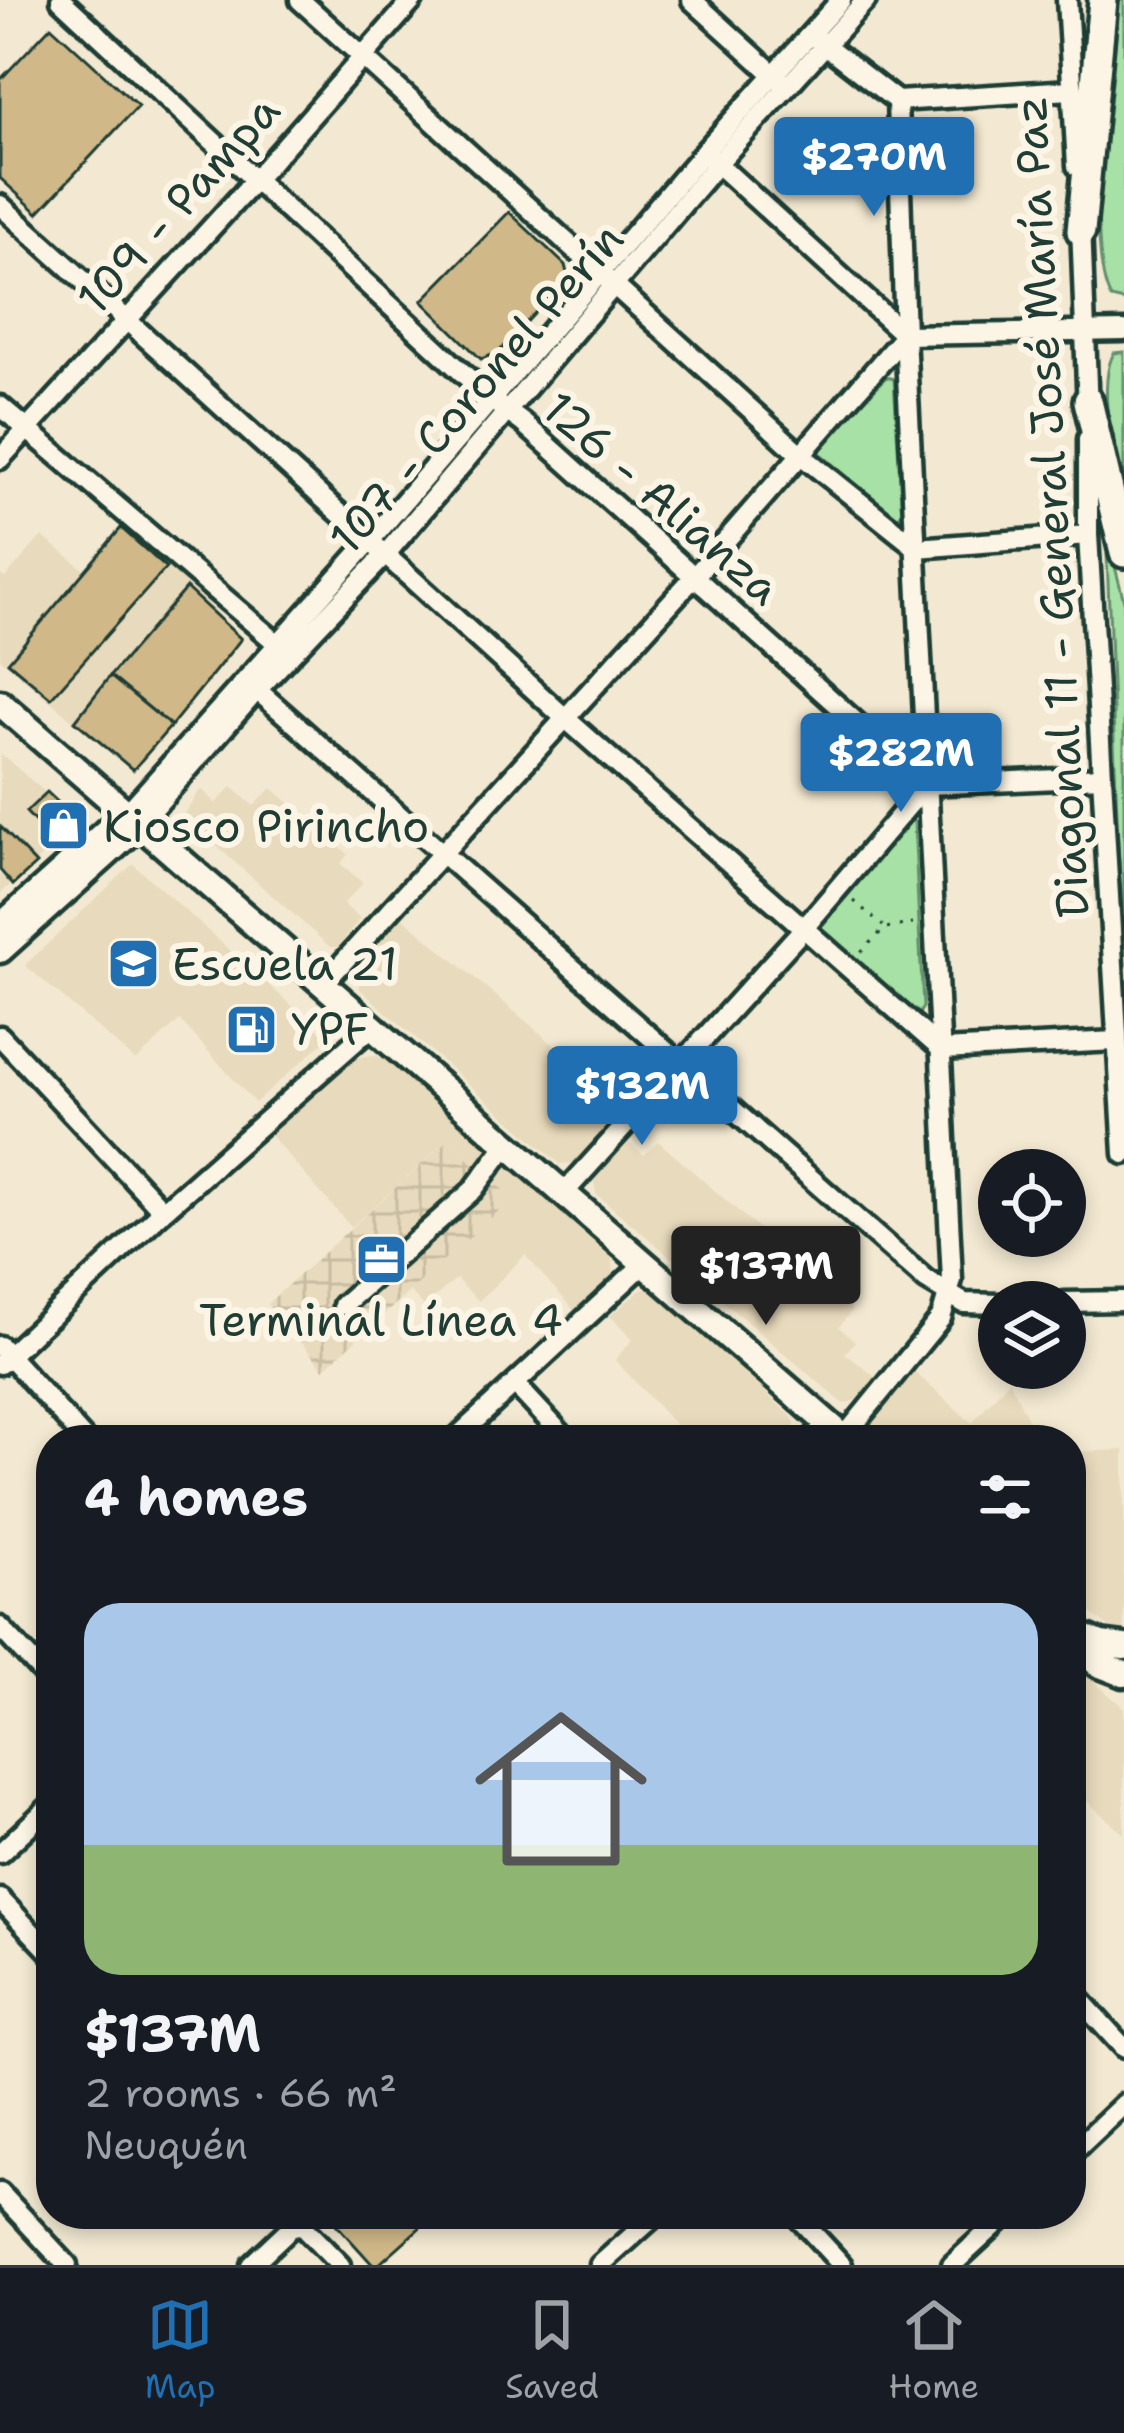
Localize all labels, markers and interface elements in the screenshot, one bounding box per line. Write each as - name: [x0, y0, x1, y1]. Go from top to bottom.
- street label: 109 - Pampa: [63, 81, 293, 327]
- street label: Diagonal 11 - General José María Paz: [1000, 95, 1102, 919]
- pin: $270M: [790, 117, 958, 219]
- text: $270M: [801, 130, 947, 182]
- street label: 107 - Coronel Perín: [316, 210, 636, 566]
- street label: 126 - Alianza: [530, 378, 794, 618]
- pin: $282M: [817, 713, 985, 815]
- text: $282M: [828, 726, 974, 778]
- place label: Kiosco Pirincho: [103, 796, 429, 856]
- shop icon: Kiosco Pirincho: [36, 798, 92, 854]
- place label: Escuela 21: [172, 934, 398, 994]
- school or university icon: Escuela 21: [105, 936, 161, 992]
- place label: YPF: [291, 999, 369, 1059]
- fuel station icon: YPF: [224, 1001, 280, 1057]
- pin: $132M: [558, 1046, 726, 1148]
- text: $132M: [574, 1059, 710, 1111]
- map controls: [978, 1149, 1086, 1389]
- button: locate: [978, 1149, 1086, 1257]
- pin: $137M: [682, 1226, 850, 1328]
- office icon: Terminal Línea 4: [353, 1231, 409, 1287]
- text: $137M: [698, 1239, 834, 1291]
- button: layers: [978, 1281, 1086, 1389]
- place label: Terminal Línea 4: [199, 1290, 563, 1350]
- text: 4 homes: [84, 1463, 308, 1531]
- icon: filters: [972, 1464, 1038, 1530]
- icon: home: [453, 1681, 669, 1897]
- text: $137M: [84, 1999, 261, 2067]
- text: 2 rooms · 66 m²: [84, 2067, 397, 2119]
- text: Neuquén: [84, 2119, 248, 2171]
- tab: Map: [145, 2292, 216, 2409]
- tab: Saved: [505, 2292, 599, 2409]
- tab: Home: [888, 2292, 979, 2409]

